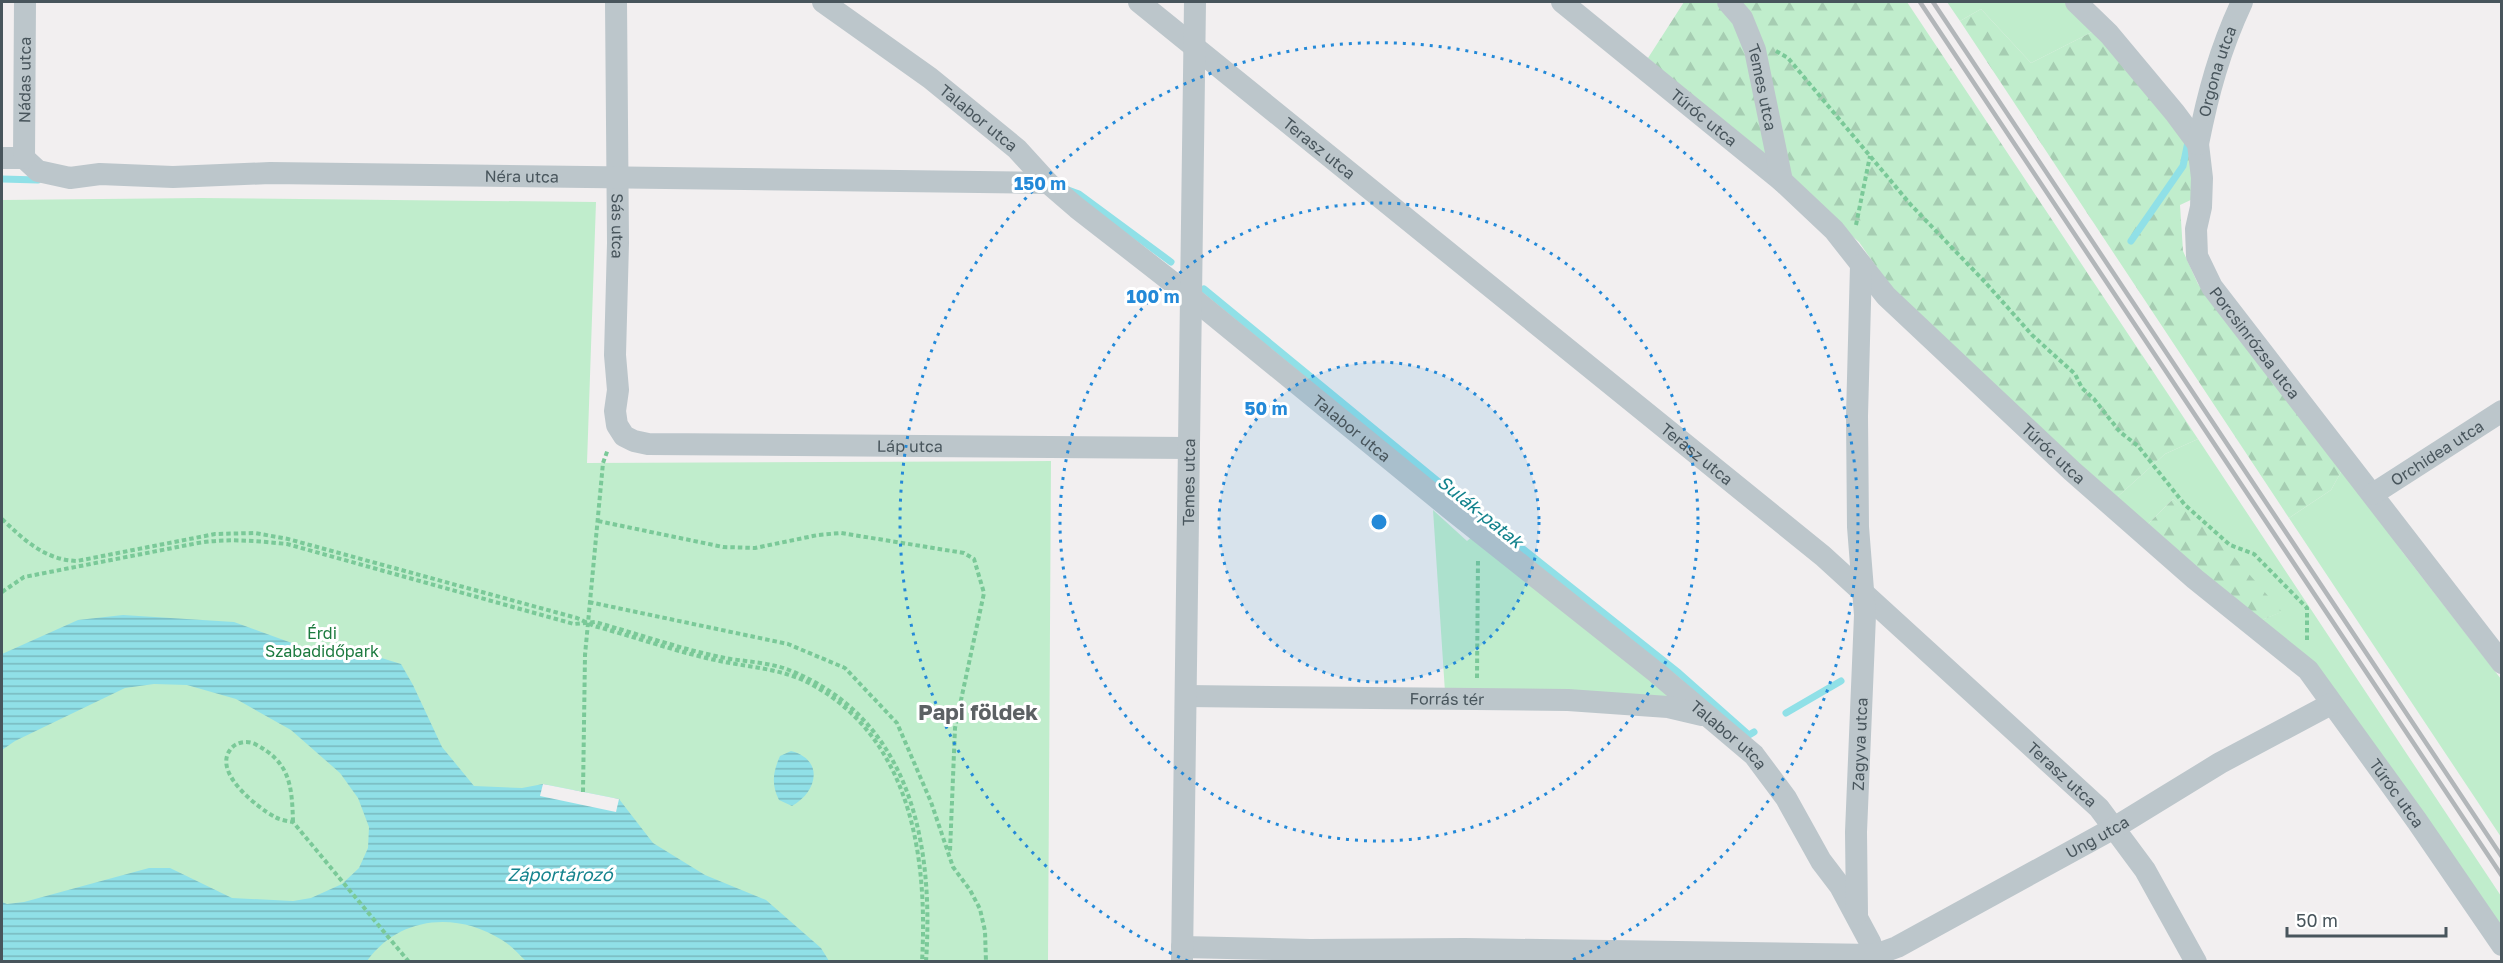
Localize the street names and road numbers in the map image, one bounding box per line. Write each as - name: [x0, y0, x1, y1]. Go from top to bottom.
- street label: Orgona utca: [2194, 23, 2240, 119]
- street label: Nádas utca: [14, 37, 35, 123]
- street label: Temes utca: [1744, 41, 1781, 132]
- street label: Talabor utca: [935, 80, 1022, 156]
- street label: Túróc utca: [1666, 84, 1741, 151]
- street label: Terasz utca: [1279, 113, 1360, 183]
- street label: Néra utca: [484, 166, 559, 187]
- street label: Sás utca: [608, 193, 628, 259]
- street label: Porcsinrózsa utca: [2205, 282, 2305, 403]
- street label: Talabor utca: [1309, 390, 1395, 466]
- street label: Orchidea utca: [2387, 416, 2487, 490]
- street label: Terasz utca: [1657, 419, 1737, 489]
- street label: Túróc utca: [2017, 419, 2090, 488]
- street label: Láp utca: [877, 436, 943, 456]
- street label: Temes utca: [1178, 438, 1199, 526]
- street label: Forrás tér: [1409, 688, 1484, 709]
- street label: Talabor utca: [1687, 696, 1771, 773]
- street label: Zagyva utca: [1848, 697, 1872, 791]
- street label: Terasz utca: [2023, 737, 2101, 811]
- street label: Túróc utca: [2365, 755, 2429, 831]
- street label: Ung utca: [2062, 811, 2133, 863]

